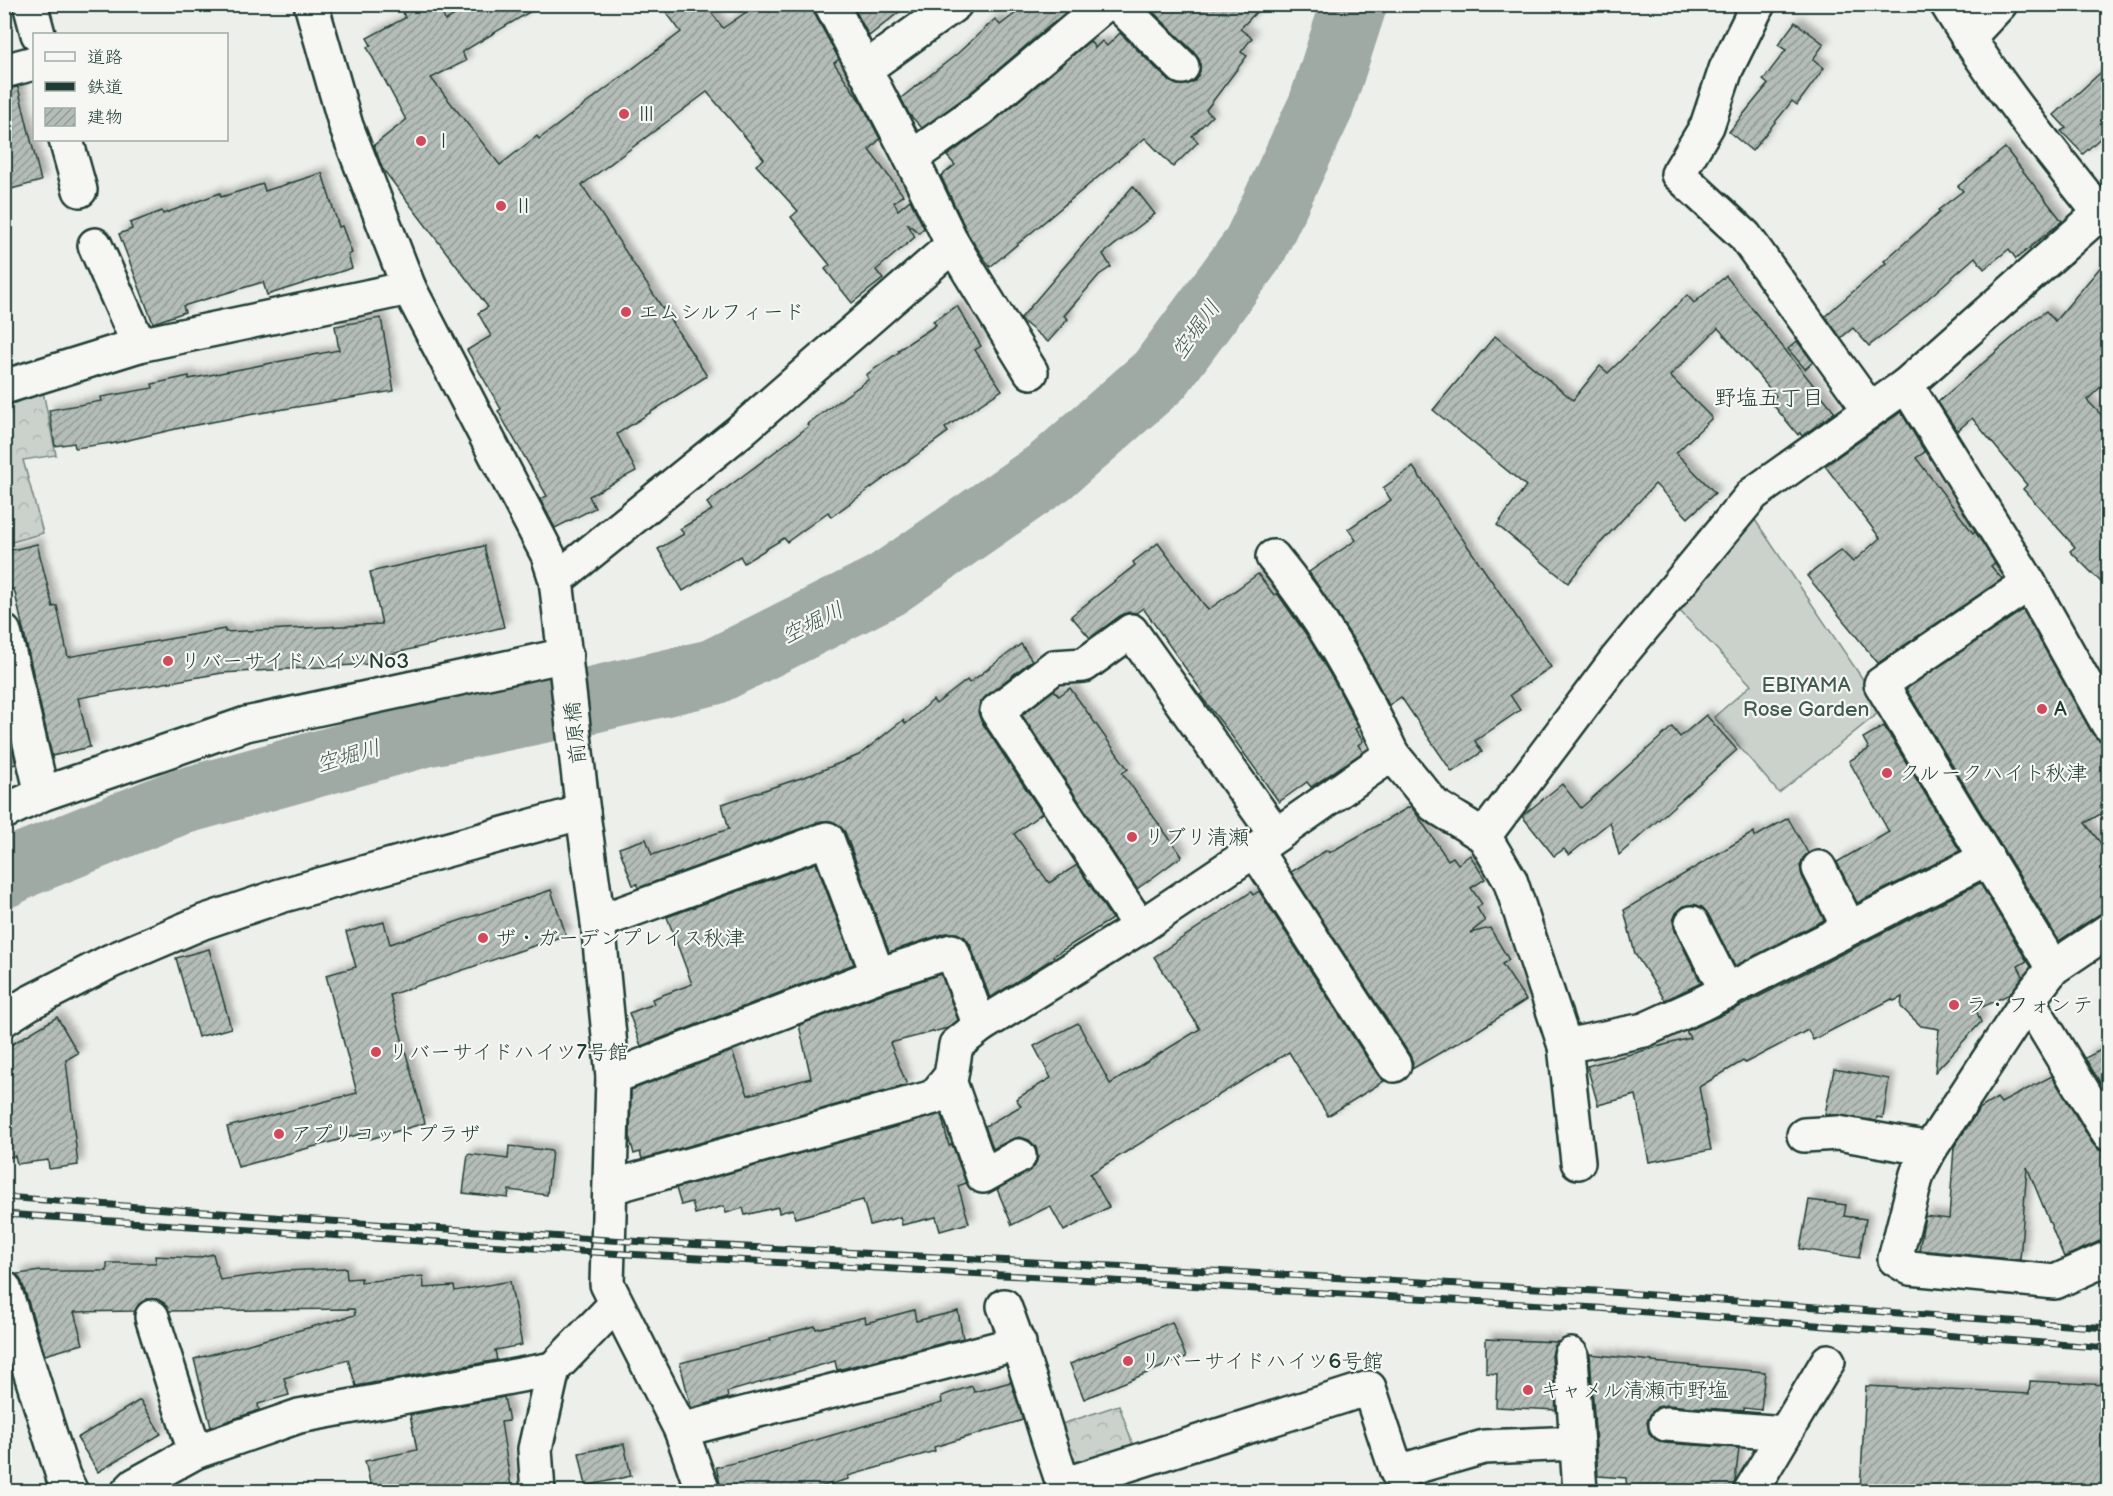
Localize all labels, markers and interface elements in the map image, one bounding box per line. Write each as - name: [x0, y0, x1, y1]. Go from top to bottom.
- legend: [33, 33, 228, 141]
- text: 道路: [87, 47, 123, 68]
- text: 鉄道: [87, 77, 123, 98]
- place label: Ⅲ: [636, 102, 657, 127]
- text: 建物: [87, 107, 123, 128]
- marker: Ⅲ: [617, 107, 631, 121]
- place label: Ⅰ: [433, 129, 454, 154]
- marker: Ⅰ: [414, 134, 428, 148]
- place label: Ⅱ: [513, 194, 534, 219]
- marker: Ⅱ: [494, 199, 508, 213]
- water label: 空堀川: [1166, 295, 1227, 365]
- place label: エムシルフィード: [638, 300, 805, 325]
- marker: エムシルフィード: [619, 305, 633, 319]
- district label: 野塩五丁目: [1714, 385, 1824, 412]
- water label: 空堀川: [777, 597, 848, 650]
- place label: リバーサイドハイツNo3: [180, 649, 409, 674]
- marker: リバーサイドハイツNo3: [161, 654, 175, 668]
- park label: EBIYAMA Rose Garden: [1743, 673, 1869, 722]
- place label: A: [2054, 697, 2067, 722]
- street label: 前原橋: [560, 700, 591, 766]
- marker: A: [2035, 702, 2049, 716]
- water label: 空堀川: [313, 734, 384, 779]
- place label: クルークハイト秋津: [1899, 761, 2087, 786]
- marker: クルークハイト秋津: [1880, 766, 1894, 780]
- place label: リブリ清瀬: [1144, 825, 1249, 850]
- marker: リブリ清瀬: [1125, 830, 1139, 844]
- place label: ザ・ガーデンプレイス秋津: [495, 926, 745, 951]
- marker: ザ・ガーデンプレイス秋津: [476, 931, 490, 945]
- place label: ラ・フォンテ: [1966, 993, 2093, 1018]
- marker: ラ・フォンテ: [1947, 998, 1961, 1012]
- place label: リバーサイドハイツ7号館: [388, 1040, 629, 1065]
- marker: リバーサイドハイツ7号館: [369, 1045, 383, 1059]
- place label: アプリコットプラザ: [291, 1122, 480, 1147]
- marker: アプリコットプラザ: [272, 1127, 286, 1141]
- place label: リバーサイドハイツ6号館: [1140, 1349, 1383, 1374]
- marker: リバーサイドハイツ6号館: [1121, 1354, 1135, 1368]
- place label: キャメル清瀬市野塩: [1540, 1378, 1729, 1403]
- marker: キャメル清瀬市野塩: [1521, 1383, 1535, 1397]

